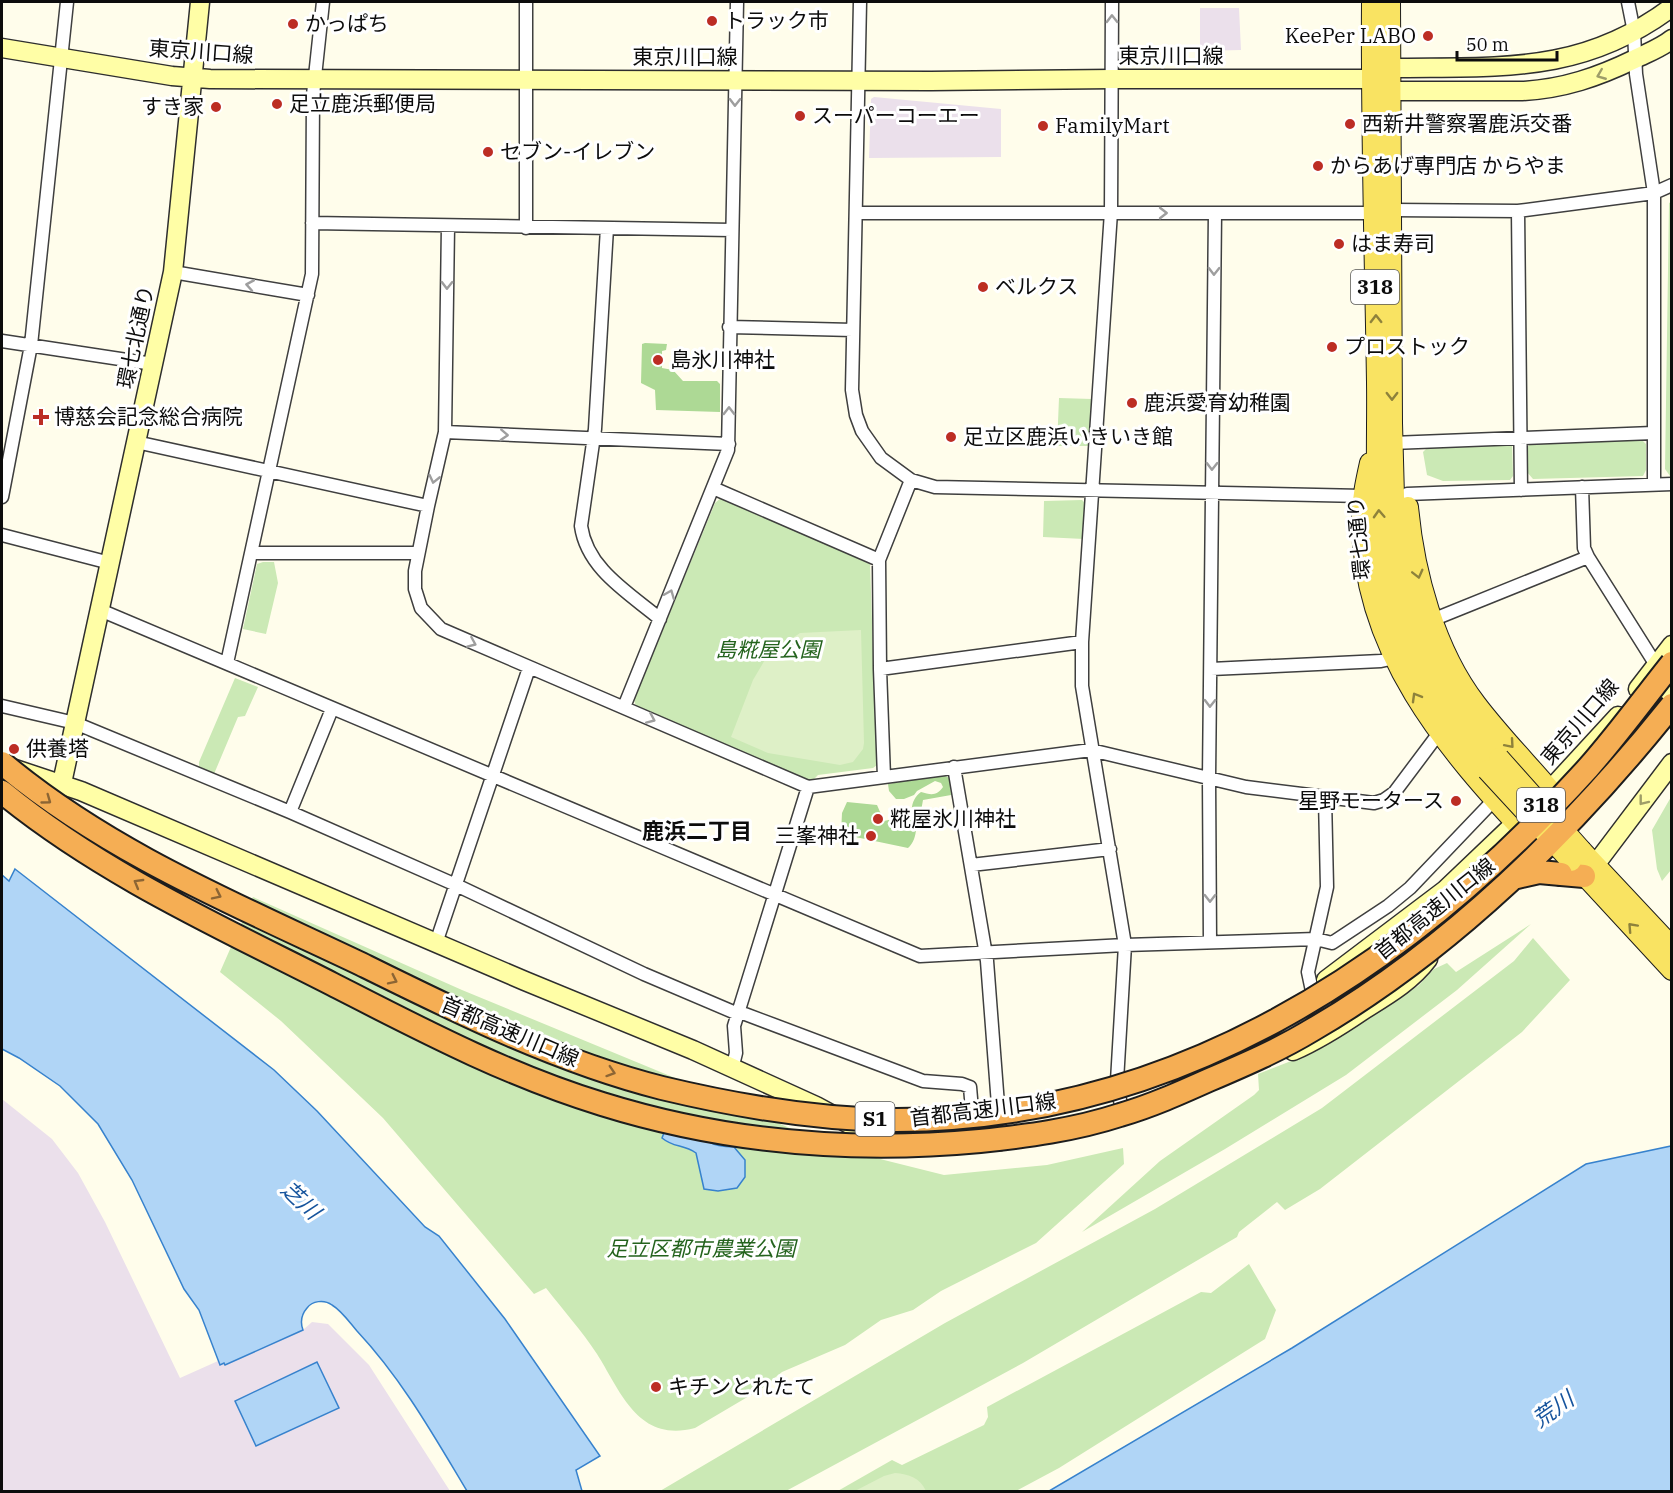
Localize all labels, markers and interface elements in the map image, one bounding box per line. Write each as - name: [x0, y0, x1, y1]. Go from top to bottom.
- place label: トラック市: [724, 6, 829, 34]
- place label: かっぱち: [305, 9, 389, 37]
- marker: トラック市: [705, 14, 719, 28]
- one-way arrow: [1106, 15, 1118, 24]
- marker: かっぱち: [286, 17, 300, 31]
- place label: KeePer LABO: [1285, 21, 1416, 49]
- scale bar: [1457, 24, 1558, 62]
- marker: KeePer LABO: [1421, 29, 1435, 43]
- street label: 東京川口線: [148, 33, 254, 69]
- text: 50 m: [1466, 33, 1509, 56]
- street label: 東京川口線: [1119, 41, 1224, 69]
- street label: 東京川口線: [633, 42, 738, 70]
- one-way arrow: [1596, 68, 1607, 80]
- place label: 足立鹿浜郵便局: [289, 89, 436, 117]
- place label: すき家: [141, 92, 204, 120]
- marker: 足立鹿浜郵便局: [270, 97, 284, 111]
- one-way arrow: [728, 97, 741, 106]
- marker: すき家: [209, 100, 223, 114]
- place label: スーパーコーエー: [812, 101, 980, 129]
- marker: スーパーコーエー: [793, 109, 807, 123]
- place label: 西新井警察署鹿浜交番: [1362, 109, 1572, 137]
- place label: FamilyMart: [1055, 111, 1170, 139]
- marker: 西新井警察署鹿浜交番: [1343, 117, 1357, 131]
- marker: FamilyMart: [1036, 119, 1050, 133]
- place label: セブン-イレブン: [500, 137, 655, 165]
- marker: セブン-イレブン: [481, 145, 495, 159]
- place label: からあげ専門店 からやま: [1330, 151, 1566, 179]
- marker: からあげ専門店 からやま: [1311, 159, 1325, 173]
- one-way arrow: [1159, 207, 1168, 219]
- place label: はま寿司: [1351, 229, 1435, 257]
- marker: はま寿司: [1332, 237, 1346, 251]
- one-way arrow: [1208, 267, 1220, 276]
- road number: 318: [1351, 270, 1399, 304]
- place label: ベルクス: [995, 272, 1078, 300]
- one-way arrow: [245, 279, 255, 292]
- one-way arrow: [441, 280, 454, 289]
- marker: ベルクス: [976, 280, 990, 294]
- street label: 環七北通り: [110, 283, 160, 391]
- one-way arrow: [1370, 315, 1382, 324]
- place label: プロストック: [1344, 332, 1470, 360]
- marker: プロストック: [1325, 340, 1339, 354]
- place label: 島氷川神社: [670, 345, 775, 373]
- marker: 島氷川神社: [651, 353, 665, 367]
- place label: 鹿浜愛育幼稚園: [1144, 388, 1291, 416]
- one-way arrow: [1386, 391, 1398, 400]
- marker: 鹿浜愛育幼稚園: [1125, 396, 1139, 410]
- place label: 博慈会記念総合病院: [54, 402, 243, 430]
- one-way arrow: [723, 406, 735, 415]
- marker: 博慈会記念総合病院: [32, 408, 50, 426]
- place label: 足立区鹿浜いきいき館: [963, 422, 1173, 450]
- one-way arrow: [499, 428, 508, 441]
- marker: 足立区鹿浜いきいき館: [944, 430, 958, 444]
- one-way arrow: [1206, 462, 1219, 471]
- one-way arrow: [429, 473, 442, 483]
- street label: 環七通り: [1340, 495, 1376, 581]
- one-way arrow: [1373, 510, 1386, 519]
- one-way arrow: [1411, 569, 1424, 579]
- one-way arrow: [663, 590, 675, 601]
- park label: 島糀屋公園: [716, 635, 823, 663]
- one-way arrow: [465, 636, 476, 648]
- street label: 東京川口線: [1534, 673, 1624, 770]
- one-way arrow: [1411, 693, 1423, 703]
- one-way arrow: [1204, 699, 1216, 708]
- one-way arrow: [645, 711, 656, 723]
- place label: 供養塔: [26, 734, 89, 762]
- one-way arrow: [1503, 737, 1514, 748]
- marker: 供養塔: [7, 742, 21, 756]
- place label: 星野モータース: [1298, 786, 1444, 814]
- road number: 318: [1517, 788, 1565, 822]
- one-way arrow: [41, 792, 52, 803]
- marker: 星野モータース: [1449, 794, 1463, 808]
- one-way arrow: [1639, 794, 1650, 805]
- place label: 糀屋氷川神社: [890, 804, 1016, 832]
- marker: 糀屋氷川神社: [871, 812, 885, 826]
- district label: 鹿浜二丁目: [642, 816, 752, 845]
- place label: 三峯神社: [775, 821, 859, 849]
- marker: 三峯神社: [864, 829, 878, 843]
- street label: 首都高速川口線: [1368, 851, 1500, 965]
- one-way arrow: [133, 879, 144, 890]
- one-way arrow: [211, 888, 222, 899]
- one-way arrow: [1204, 894, 1216, 903]
- one-way arrow: [1628, 923, 1639, 934]
- one-way arrow: [386, 973, 397, 984]
- street label: 首都高速川口線: [437, 989, 584, 1073]
- one-way arrow: [605, 1065, 616, 1077]
- street label: 首都高速川口線: [908, 1086, 1058, 1132]
- road number: S1: [856, 1102, 894, 1136]
- water label: 芝川: [275, 1174, 329, 1227]
- park label: 足立区都市農業公園: [607, 1234, 798, 1262]
- place label: キチンとれたて: [668, 1372, 815, 1400]
- marker: キチンとれたて: [649, 1380, 663, 1394]
- water label: 荒川: [1526, 1383, 1581, 1433]

